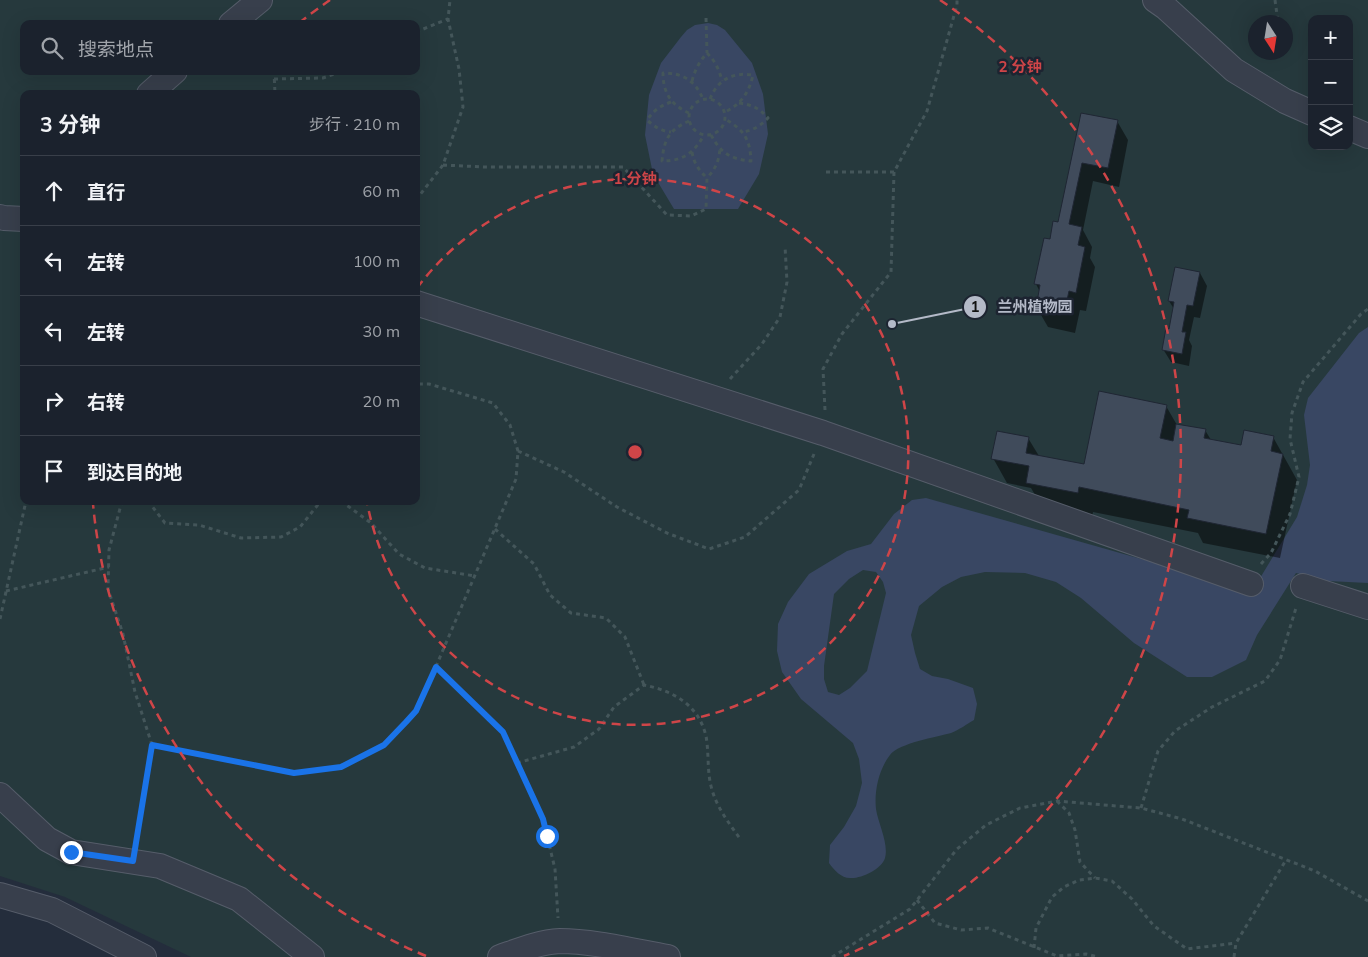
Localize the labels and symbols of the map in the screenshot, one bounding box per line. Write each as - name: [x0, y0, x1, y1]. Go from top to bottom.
- north arrow: [1248, 15, 1293, 60]
- text: 2 分钟: [998, 57, 1042, 76]
- text: 1 分钟: [613, 169, 657, 188]
- callout: 兰州植物园: [962, 292, 1082, 322]
- text: 1: [970, 297, 980, 316]
- text: 兰州植物园: [997, 297, 1073, 316]
- centre of rings: [626, 443, 644, 461]
- route start: [536, 825, 559, 848]
- route end: [60, 841, 83, 864]

